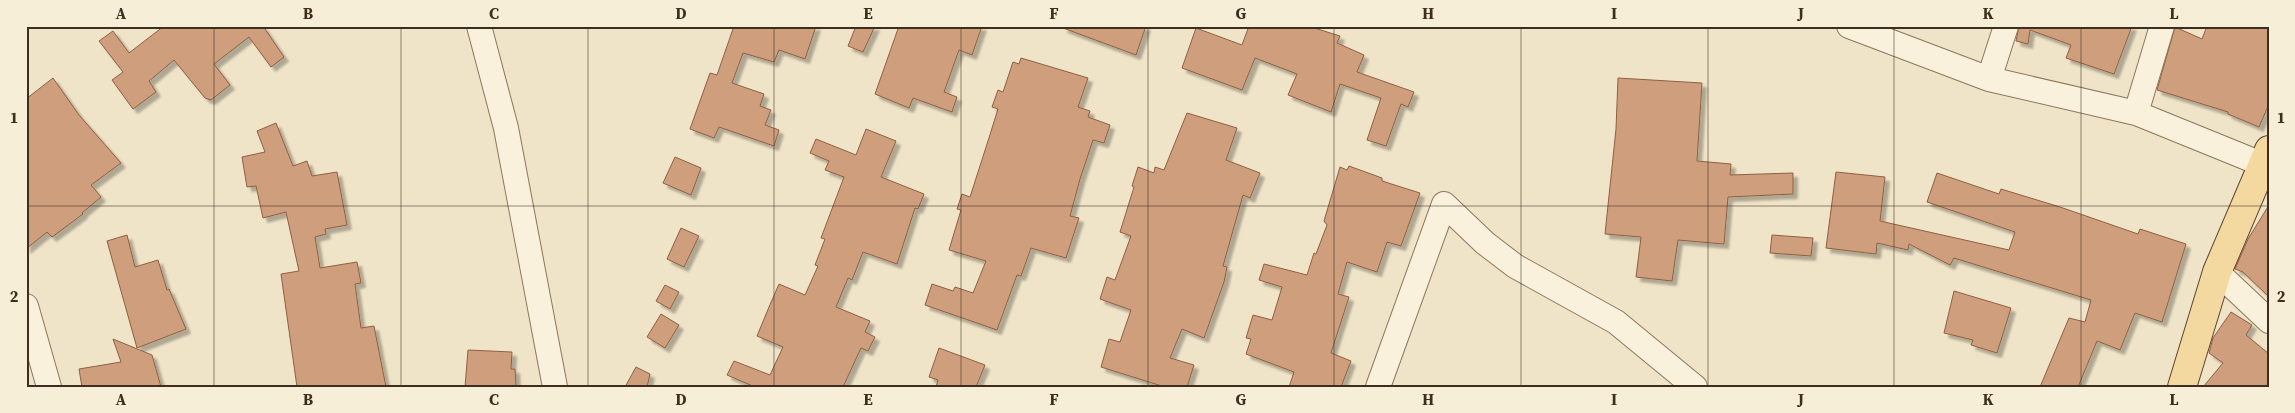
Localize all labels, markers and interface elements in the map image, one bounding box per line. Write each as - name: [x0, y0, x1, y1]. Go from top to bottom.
- text: A: [116, 2, 127, 24]
- text: B: [303, 2, 314, 24]
- text: C: [489, 2, 499, 24]
- text: D: [675, 2, 687, 24]
- text: E: [863, 2, 873, 24]
- text: F: [1049, 2, 1059, 24]
- text: G: [1236, 2, 1247, 24]
- text: H: [1422, 2, 1434, 24]
- text: I: [1611, 2, 1617, 24]
- text: J: [1797, 2, 1804, 24]
- text: K: [1982, 2, 1994, 24]
- text: L: [2169, 2, 2179, 24]
- text: 1: [10, 106, 18, 128]
- text: 1: [2277, 106, 2285, 128]
- text: 2: [10, 285, 19, 307]
- text: 2: [2277, 285, 2286, 307]
- text: A: [116, 388, 127, 410]
- text: B: [303, 388, 314, 410]
- text: C: [489, 388, 499, 410]
- text: D: [675, 388, 687, 410]
- text: E: [863, 388, 873, 410]
- text: F: [1049, 388, 1059, 410]
- text: G: [1236, 388, 1247, 410]
- text: H: [1422, 388, 1434, 410]
- text: I: [1611, 388, 1617, 410]
- text: J: [1797, 388, 1804, 410]
- text: K: [1982, 388, 1994, 410]
- text: L: [2169, 388, 2179, 410]

